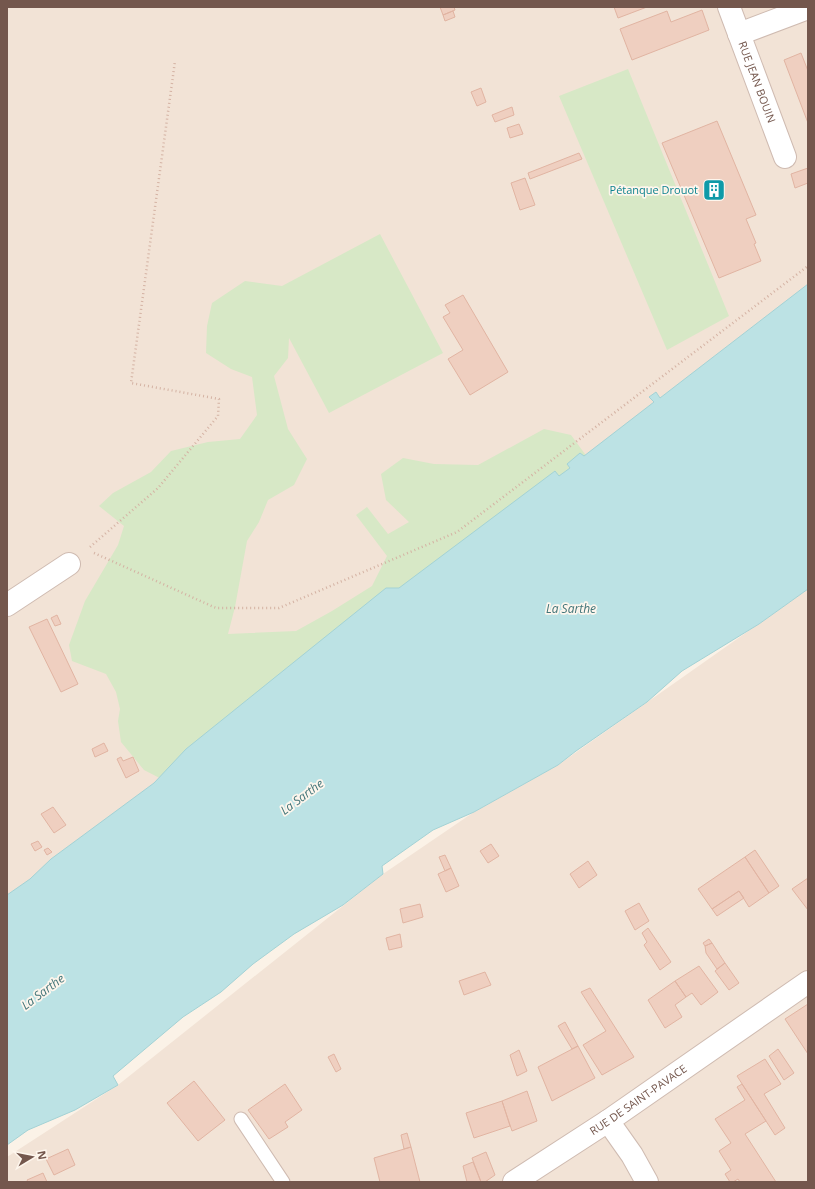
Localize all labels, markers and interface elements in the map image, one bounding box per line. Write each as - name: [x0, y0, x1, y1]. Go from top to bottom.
- street label: RUE JEAN BOUIN: [735, 39, 780, 125]
- building icon: Pétanque Drouot: [701, 177, 727, 203]
- place label: Pétanque Drouot: [610, 182, 698, 197]
- water label: La Sarthe: [546, 600, 596, 617]
- water label: La Sarthe: [277, 775, 327, 818]
- water label: La Sarthe: [18, 970, 68, 1013]
- street label: RUE DE SAINT-PAVACE: [586, 1061, 690, 1138]
- north arrow: [12, 1137, 52, 1177]
- text: N: [34, 1149, 51, 1161]

